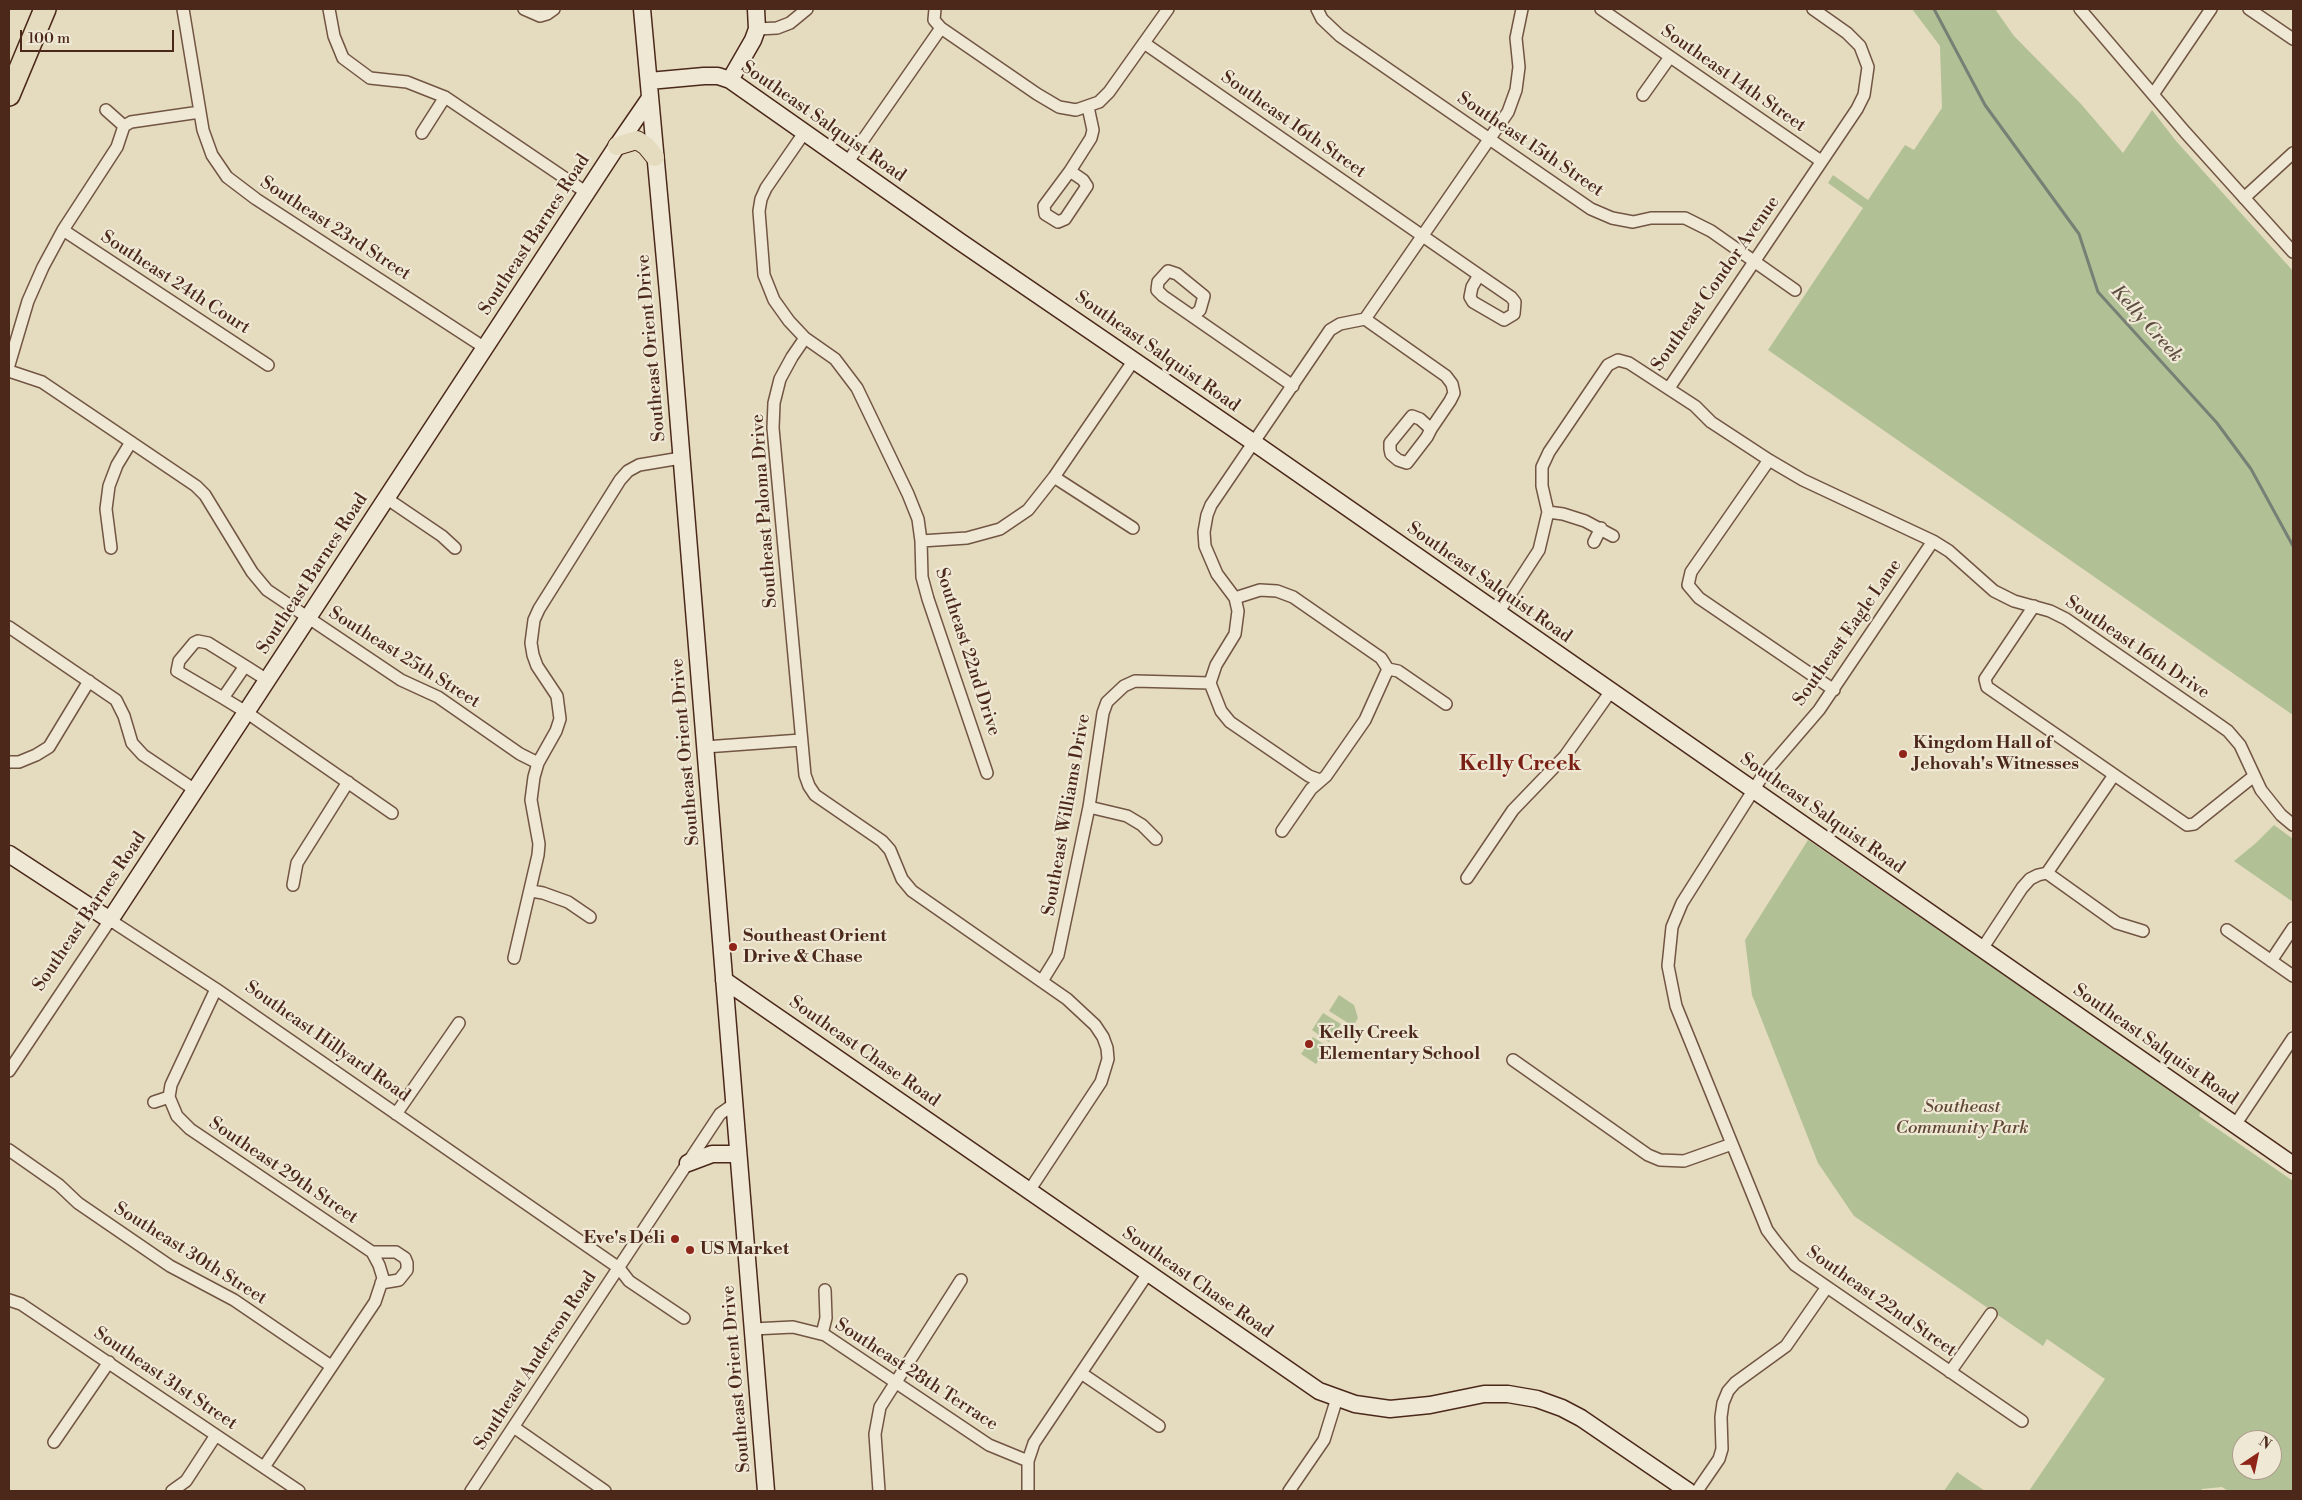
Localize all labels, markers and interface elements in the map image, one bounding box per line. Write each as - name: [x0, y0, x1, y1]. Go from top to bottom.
- scale bar: [22, 20, 176, 52]
- street label: Southeast 14th Street: [1656, 21, 1810, 137]
- text: 100 m: [28, 29, 70, 48]
- street label: Southeast Salquist Road: [736, 57, 910, 187]
- street label: Southeast 16th Street: [1216, 67, 1370, 183]
- street label: Southeast 15th Street: [1453, 88, 1607, 202]
- street label: Southeast Barnes Road: [475, 151, 595, 319]
- street label: Southeast 23rd Street: [256, 172, 414, 286]
- street label: Southeast Condor Avenue: [1647, 192, 1785, 376]
- street label: Southeast 24th Court: [96, 227, 254, 339]
- street label: Southeast Orient Drive: [633, 253, 671, 443]
- water label: Kelly Creek: [2105, 281, 2187, 367]
- street label: Southeast Salquist Road: [1070, 287, 1244, 417]
- street label: Southeast Paloma Drive: [747, 413, 783, 609]
- street label: Southeast Barnes Road: [253, 490, 373, 658]
- street label: Southeast Salquist Road: [1402, 518, 1576, 648]
- street label: Southeast Eagle Lane: [1789, 555, 1907, 711]
- street label: Southeast 22nd Drive: [930, 565, 1004, 739]
- street label: Southeast 16th Drive: [2061, 592, 2213, 704]
- street label: Southeast 25th Street: [324, 603, 484, 713]
- street label: Southeast Orient Drive: [667, 657, 705, 847]
- street label: Southeast Williams Drive: [1039, 712, 1095, 918]
- place label: Kingdom Hall of Jehovah's Witnesses: [1913, 733, 2079, 776]
- marker: Kingdom Hall of Jehovah's Witnesses: [1897, 748, 1909, 760]
- street label: Southeast Salquist Road: [1735, 749, 1909, 879]
- district label: Kelly Creek: [1459, 752, 1581, 778]
- street label: Southeast Barnes Road: [29, 828, 151, 996]
- place label: Southeast Orient Drive & Chase: [743, 926, 887, 969]
- marker: Southeast Orient Drive & Chase: [727, 941, 739, 953]
- street label: Southeast Hillyard Road: [240, 977, 414, 1107]
- street label: Southeast Salquist Road: [2068, 980, 2242, 1110]
- street label: Southeast Chase Road: [785, 992, 943, 1112]
- place label: Kelly Creek Elementary School: [1319, 1023, 1480, 1066]
- marker: Kelly Creek Elementary School: [1303, 1038, 1315, 1050]
- park label: Southeast Community Park: [1895, 1097, 2029, 1140]
- street label: Southeast 29th Street: [204, 1113, 362, 1229]
- street label: Southeast 30th Street: [110, 1198, 270, 1310]
- street label: Southeast Chase Road: [1118, 1223, 1276, 1343]
- place label: Eve's Deli: [583, 1228, 665, 1250]
- marker: Eve's Deli: [669, 1233, 681, 1245]
- place label: US Market: [700, 1239, 789, 1261]
- street label: Southeast 22nd Street: [1802, 1242, 1960, 1362]
- marker: US Market: [684, 1244, 696, 1256]
- street label: Southeast Anderson Road: [470, 1268, 602, 1454]
- street label: Southeast Orient Drive: [718, 1284, 756, 1474]
- street label: Southeast 28th Terrace: [830, 1314, 1002, 1436]
- street label: Southeast 31st Street: [89, 1323, 241, 1435]
- north arrow: [2232, 1430, 2282, 1480]
- text: N: [2255, 1433, 2274, 1454]

